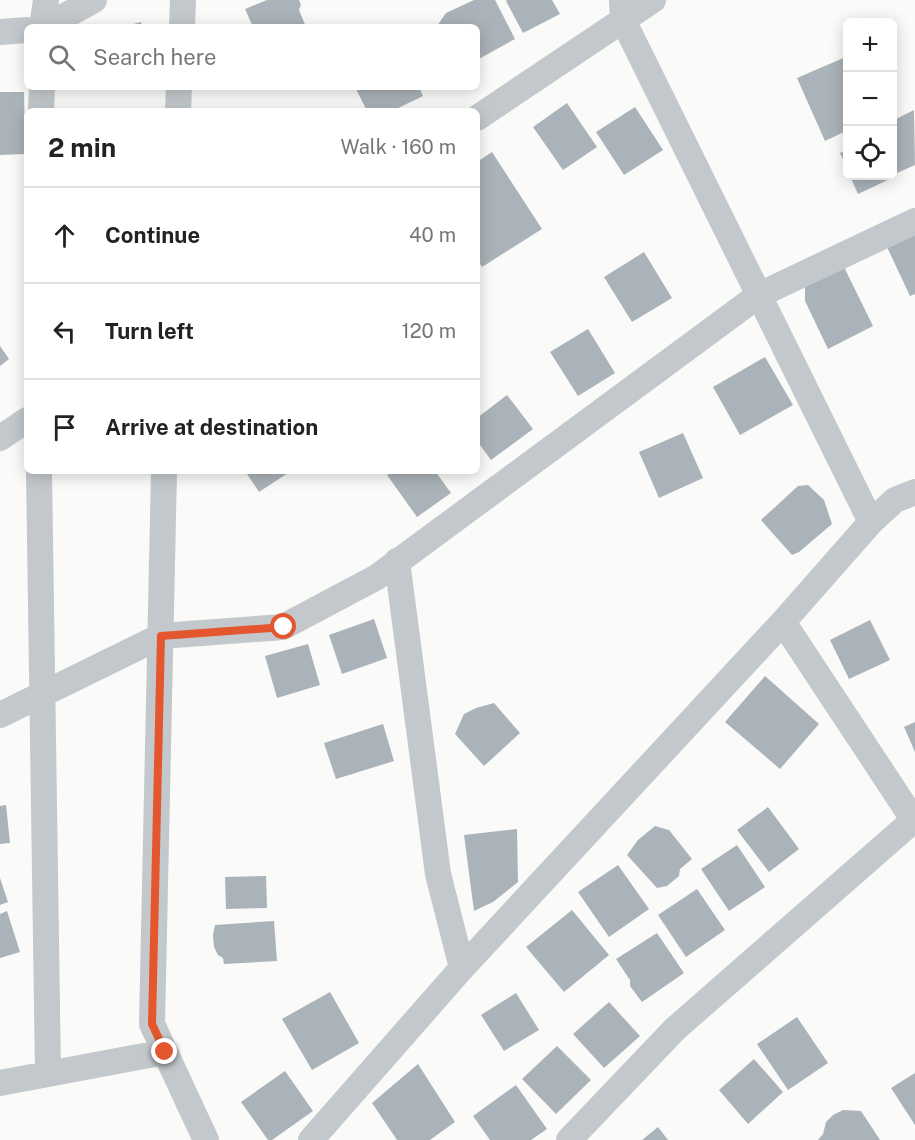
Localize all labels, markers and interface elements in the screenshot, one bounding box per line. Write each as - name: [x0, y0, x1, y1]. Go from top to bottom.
- map controls: [843, 18, 897, 180]
- button: +: [843, 18, 897, 72]
- search box: [24, 24, 480, 90]
- icon: search: [45, 41, 78, 74]
- text: Search here: [93, 44, 217, 70]
- button: −: [843, 72, 897, 126]
- button: locate: [843, 126, 897, 180]
- text: 2 min: [48, 132, 116, 163]
- text: Walk · 160 m: [341, 135, 456, 159]
- icon: ahead: [48, 219, 81, 252]
- text: Continue: [105, 222, 200, 248]
- text: 40 m: [409, 223, 456, 247]
- icon: left: [48, 315, 81, 348]
- text: Turn left: [105, 318, 194, 344]
- text: 120 m: [402, 319, 456, 343]
- icon: arrive: [48, 411, 81, 444]
- text: Arrive at destination: [105, 414, 318, 440]
- route start: [270, 613, 296, 639]
- route end: [151, 1038, 177, 1064]

